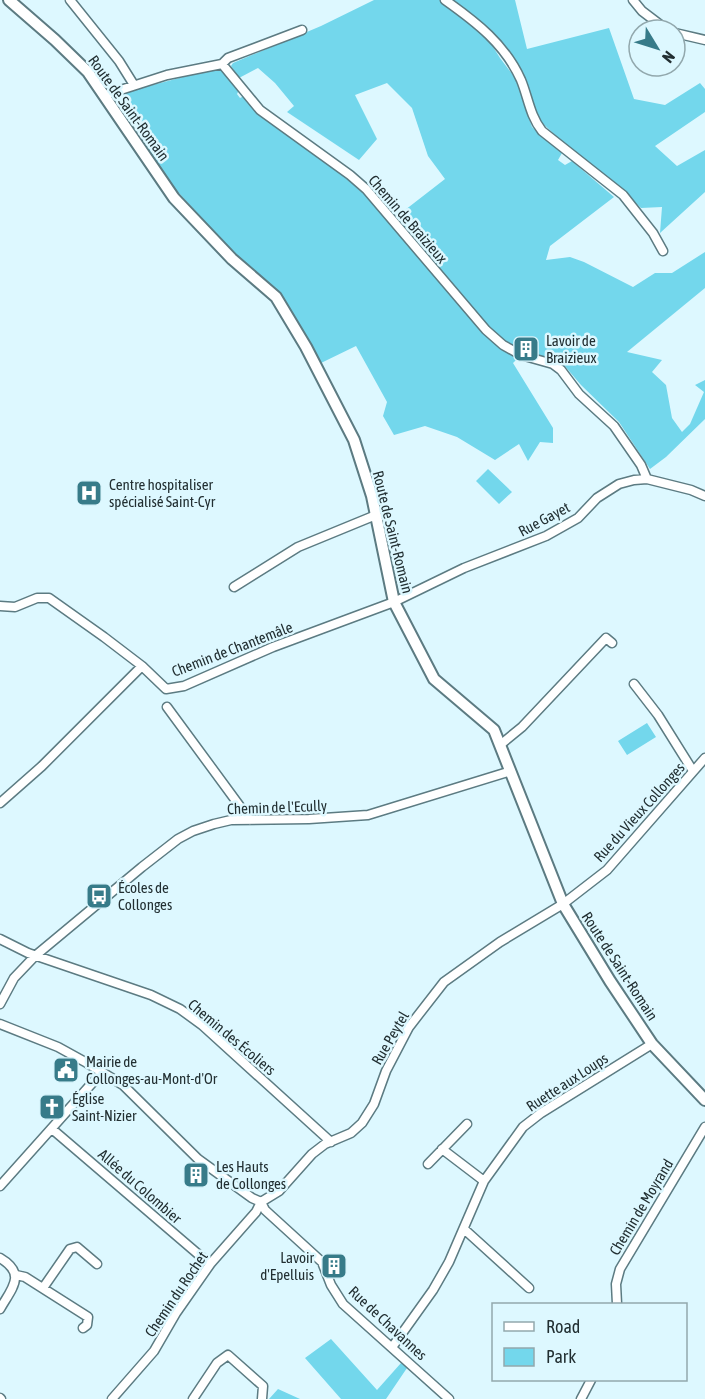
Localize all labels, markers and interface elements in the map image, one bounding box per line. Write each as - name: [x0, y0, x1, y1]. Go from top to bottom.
- north arrow: [627, 18, 687, 78]
- text: N: [659, 48, 679, 67]
- street label: Route de Saint-Romain: [85, 52, 173, 164]
- street label: Chemin de Braizieux: [365, 172, 451, 266]
- place label: Lavoir de Braizieux: [546, 332, 597, 366]
- building icon: Lavoir de Braizieux: [511, 334, 541, 364]
- street label: Route de Saint-Romain: [370, 469, 416, 595]
- place label: Centre hospitaliser spécialisé Saint-Cyr: [109, 476, 216, 510]
- hospital icon: Centre hospitaliser spécialisé Saint-Cyr: [74, 478, 104, 508]
- street label: Rue Gayet: [515, 498, 573, 540]
- street label: Chemin de Chantemâle: [169, 618, 295, 680]
- street label: Rue du Vieux Collonges: [590, 759, 688, 865]
- street label: Chemin de l'Ecully: [227, 797, 327, 817]
- place label: Écoles de Collonges: [118, 879, 172, 913]
- bus stop icon: Écoles de Collonges: [84, 881, 114, 911]
- street label: Route de Saint-Romain: [579, 909, 661, 1023]
- street label: Chemin des Écoliers: [185, 996, 279, 1078]
- street label: Rue Peytel: [368, 1008, 412, 1068]
- street label: Ruette aux Loups: [523, 1049, 611, 1115]
- place label: Mairie de Collonges-au-Mont-d'Or: [86, 1053, 218, 1087]
- public building icon: Mairie de Collonges-au-Mont-d'Or: [51, 1055, 81, 1085]
- place label: Église Saint-Nizier: [72, 1090, 137, 1124]
- church icon: Église Saint-Nizier: [37, 1092, 67, 1122]
- street label: Allée du Colombier: [95, 1145, 185, 1227]
- street label: Chemin de Moyrand: [606, 1156, 676, 1258]
- place label: Les Hauts de Collonges: [216, 1158, 286, 1192]
- building icon: Les Hauts de Collonges: [181, 1160, 211, 1190]
- street label: Chemin du Rochet: [141, 1248, 211, 1340]
- place label: Lavoir d'Epelluis: [260, 1249, 315, 1283]
- building icon: Lavoir d'Epelluis: [319, 1251, 349, 1281]
- street label: Rue de Chavannes: [346, 1283, 430, 1363]
- legend: [492, 1303, 687, 1381]
- text: Road: [546, 1316, 580, 1337]
- text: Park: [546, 1346, 576, 1367]

